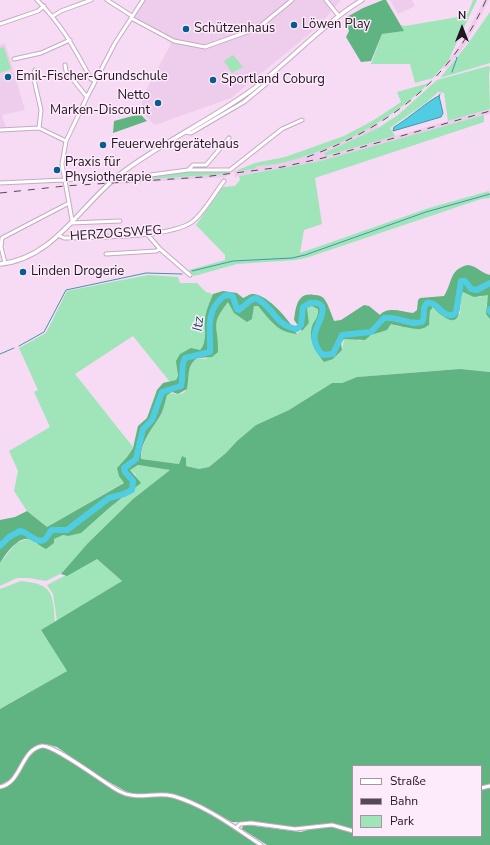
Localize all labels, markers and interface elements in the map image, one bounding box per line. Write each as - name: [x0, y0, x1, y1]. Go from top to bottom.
- north arrow: [442, 8, 482, 48]
- text: N: [458, 8, 466, 23]
- place label: Löwen Play: [302, 17, 370, 33]
- marker: Löwen Play: [289, 20, 299, 30]
- place label: Schützenhaus: [194, 21, 275, 37]
- marker: Schützenhaus: [181, 24, 191, 34]
- place label: Emil-Fischer-Grundschule: [16, 69, 168, 85]
- marker: Emil-Fischer-Grundschule: [3, 72, 13, 82]
- place label: Sportland Coburg: [221, 72, 325, 88]
- marker: Sportland Coburg: [208, 75, 218, 85]
- place label: Netto Marken-Discount: [50, 88, 150, 119]
- marker: Netto Marken-Discount: [153, 98, 163, 108]
- place label: Feuerwehrgerätehaus: [111, 137, 239, 153]
- marker: Feuerwehrgerätehaus: [98, 140, 108, 150]
- place label: Praxis für Physiotherapie: [65, 155, 151, 186]
- marker: Praxis für Physiotherapie: [52, 165, 62, 175]
- street label: HERZOGSWEG: [69, 223, 163, 245]
- place label: Linden Drogerie: [31, 264, 124, 280]
- marker: Linden Drogerie: [18, 267, 28, 277]
- water label: Itz: [190, 316, 208, 332]
- legend: [352, 765, 482, 837]
- text: Straße: [390, 773, 426, 789]
- text: Bahn: [390, 793, 418, 809]
- text: Park: [390, 813, 414, 829]

